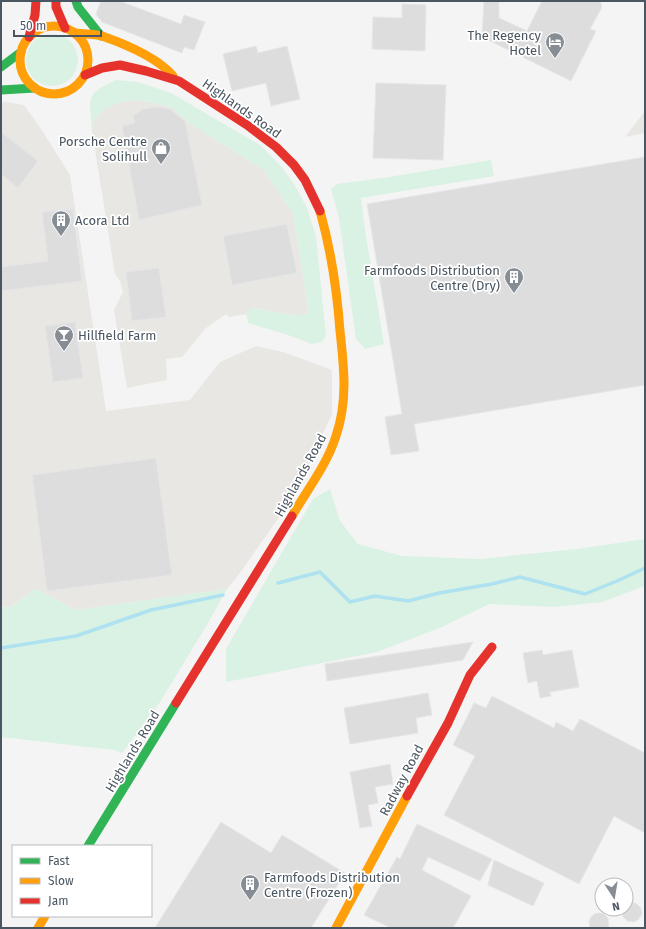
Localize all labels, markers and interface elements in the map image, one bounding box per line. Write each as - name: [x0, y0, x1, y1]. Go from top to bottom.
- scale bar: [14, 12, 101, 38]
- text: 50 m: [20, 19, 46, 33]
- place label: The Regency Hotel: [468, 28, 542, 58]
- hotel icon: The Regency Hotel: [544, 31, 566, 59]
- street label: Highlands Road: [199, 76, 284, 141]
- place label: Porsche Centre Solihull: [59, 134, 147, 164]
- shop icon: Porsche Centre Solihull: [150, 137, 172, 165]
- building icon: Acora Ltd: [50, 209, 72, 237]
- place label: Acora Ltd: [75, 213, 130, 228]
- place label: Farmfoods Distribution Centre (Dry): [364, 263, 500, 293]
- building icon: Farmfoods Distribution Centre (Dry): [503, 266, 525, 294]
- bar icon: Hillfield Farm: [53, 324, 75, 352]
- place label: Hillfield Farm: [78, 328, 156, 343]
- street label: Highlands Road: [271, 431, 329, 519]
- street label: Highlands Road: [102, 708, 163, 795]
- street label: Radway Road: [376, 742, 426, 818]
- legend: [12, 845, 152, 917]
- text: Fast: [48, 854, 70, 868]
- place label: Farmfoods Distribution Centre (Frozen): [264, 870, 400, 900]
- building icon: Farmfoods Distribution Centre (Frozen): [239, 873, 261, 901]
- text: Slow: [48, 874, 74, 888]
- north arrow: [594, 877, 634, 917]
- text: Jam: [48, 894, 68, 908]
- text: N: [611, 899, 621, 913]

